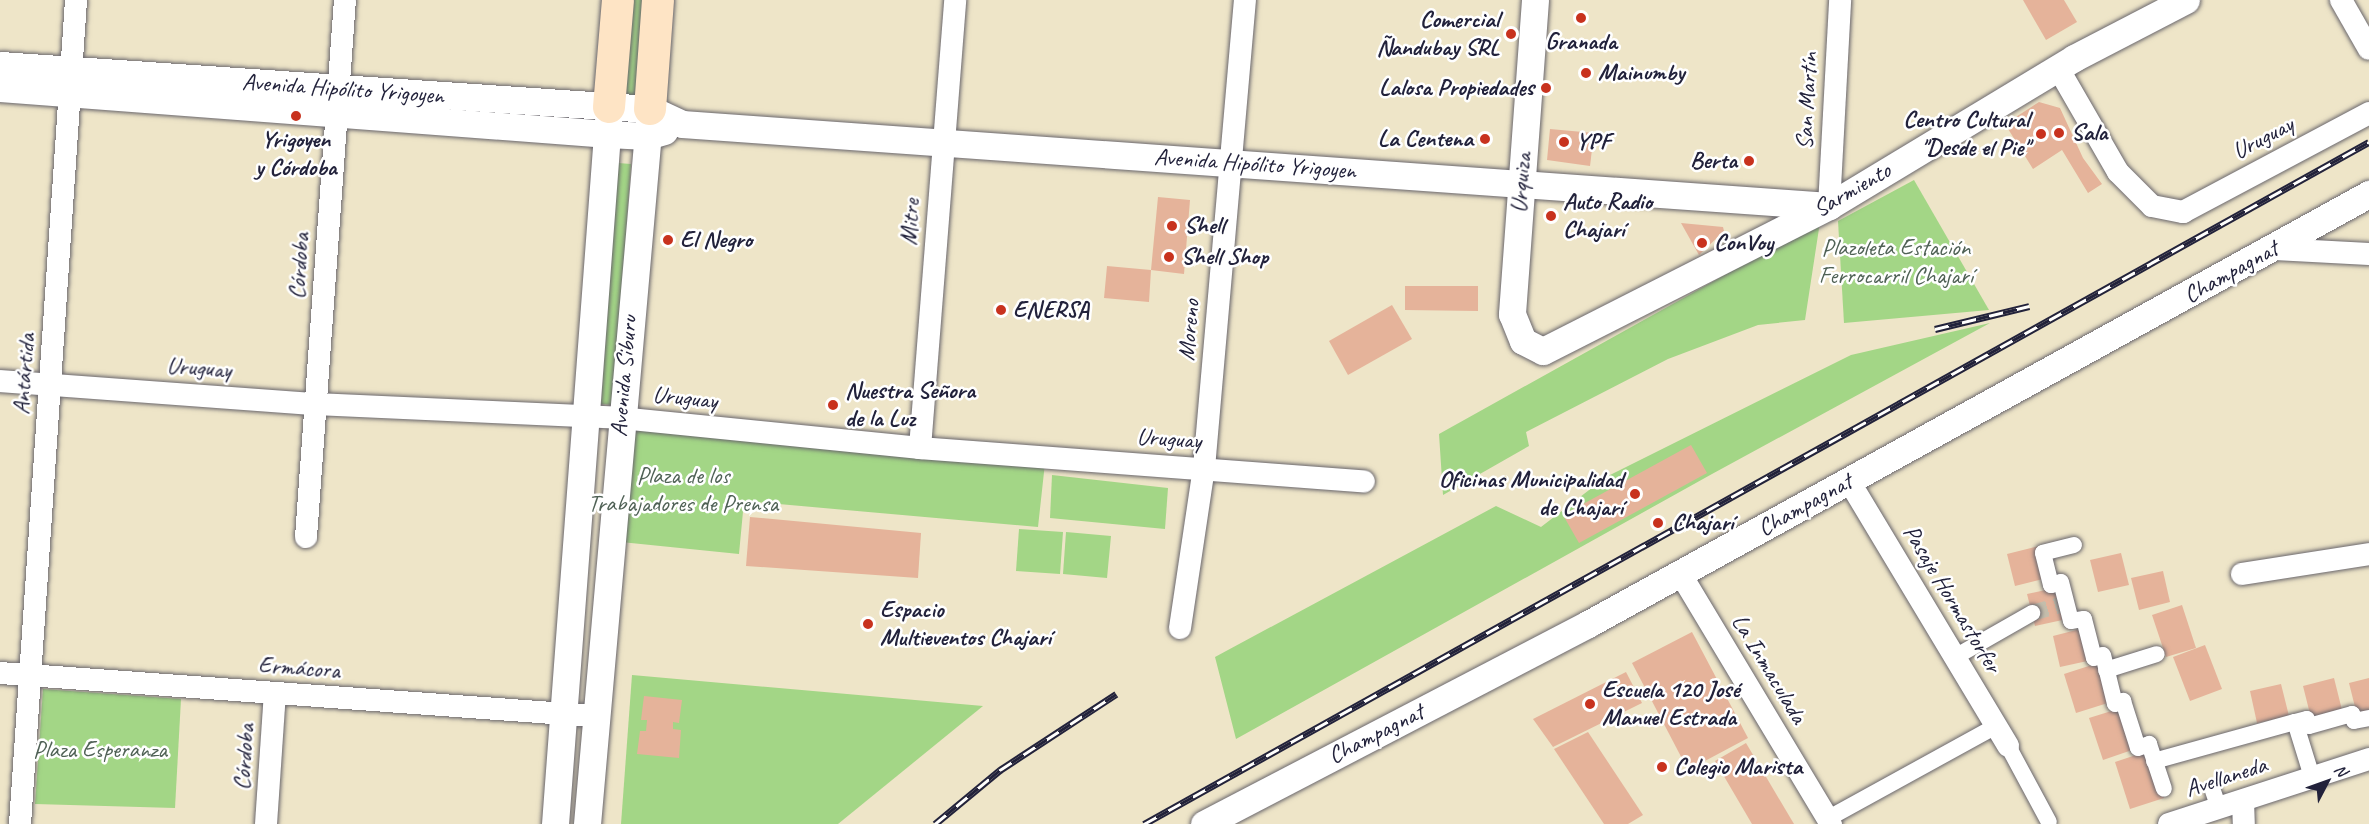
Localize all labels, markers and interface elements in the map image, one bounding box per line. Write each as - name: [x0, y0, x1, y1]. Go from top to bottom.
- place label: Comercial Ñandubay SRL: [1376, 6, 1499, 62]
- marker: Granada: [1574, 11, 1588, 25]
- marker: Comercial Ñandubay SRL: [1504, 27, 1518, 41]
- place label: Granada: [1545, 28, 1617, 56]
- street label: San Martín: [1790, 51, 1824, 151]
- place label: Mainumby: [1598, 59, 1684, 87]
- marker: Mainumby: [1579, 66, 1593, 80]
- street label: Avenida Hipólito Yrigoyen: [241, 68, 445, 110]
- place label: Lalosa Propiedades: [1379, 74, 1534, 102]
- marker: Lalosa Propiedades: [1539, 81, 1553, 95]
- place label: Centro Cultural "Desde el Pie": [1903, 106, 2029, 162]
- marker: Yrigoyen y Córdoba: [289, 109, 303, 123]
- street label: Uruguay: [2228, 110, 2298, 166]
- place label: Sala: [2071, 119, 2107, 147]
- place label: La Centena: [1379, 125, 1473, 153]
- place label: Yrigoyen y Córdoba: [255, 126, 337, 182]
- marker: Sala: [2052, 126, 2066, 140]
- marker: Centro Cultural "Desde el Pie": [2034, 127, 2048, 141]
- place label: YPF: [1576, 128, 1611, 156]
- marker: La Centena: [1478, 132, 1492, 146]
- marker: YPF: [1557, 135, 1571, 149]
- street label: Avenida Hipólito Yrigoyen: [1153, 143, 1357, 185]
- place label: Berta: [1690, 147, 1737, 175]
- street label: Urquiza: [1505, 152, 1537, 214]
- marker: Berta: [1742, 154, 1756, 168]
- street label: Sarmiento: [1808, 156, 1896, 224]
- place label: Auto Radio Chajarí: [1563, 188, 1653, 244]
- street label: Mitre: [894, 198, 926, 246]
- marker: Auto Radio Chajarí: [1544, 209, 1558, 223]
- place label: Shell: [1184, 212, 1224, 240]
- marker: Shell: [1165, 219, 1179, 233]
- place label: El Negro: [680, 226, 752, 254]
- place label: ConVoy: [1714, 229, 1773, 257]
- street label: Córdoba: [282, 232, 316, 300]
- marker: El Negro: [661, 233, 675, 247]
- park label: Plazoleta Estación Ferrocarril Chajarí: [1818, 234, 1974, 290]
- street label: Champagnat: [2179, 234, 2283, 310]
- marker: ConVoy: [1695, 236, 1709, 250]
- place label: Shell Shop: [1181, 243, 1269, 271]
- marker: Shell Shop: [1162, 250, 1176, 264]
- place label: ENERSA: [1013, 296, 1089, 324]
- street label: Moreno: [1172, 298, 1206, 362]
- marker: ENERSA: [994, 303, 1008, 317]
- street label: Avenida Siburu: [604, 314, 644, 438]
- street label: Antártida: [7, 333, 41, 415]
- street label: Uruguay: [166, 351, 232, 385]
- place label: Nuestra Señora de la Luz: [845, 377, 975, 433]
- street label: Uruguay: [651, 380, 719, 416]
- marker: Nuestra Señora de la Luz: [826, 398, 840, 412]
- street label: Uruguay: [1136, 422, 1202, 456]
- park label: Plaza de los Trabajadores de Prensa: [588, 462, 778, 518]
- place label: Oficinas Municipalidad de Chajarí: [1438, 466, 1623, 522]
- street label: Champagnat: [1753, 467, 1857, 543]
- marker: Oficinas Municipalidad de Chajarí: [1628, 487, 1642, 501]
- place label: Chajarí: [1672, 509, 1734, 537]
- marker: Chajarí: [1649, 514, 1667, 532]
- street label: Pasaje Hormastorfer: [1896, 519, 2008, 679]
- place label: Espacio Multieventos Chajarí: [880, 596, 1051, 652]
- street label: La Inmaculada: [1725, 609, 1813, 729]
- marker: Espacio Multieventos Chajarí: [861, 617, 875, 631]
- street label: Ermácora: [257, 651, 341, 685]
- place label: Escuela 120 José Manuel Estrada: [1602, 676, 1739, 732]
- marker: Escuela 120 José Manuel Estrada: [1583, 697, 1597, 711]
- street label: Champagnat: [1323, 698, 1429, 770]
- street label: Córdoba: [227, 723, 261, 791]
- park label: Plaza Esperanza: [33, 736, 167, 764]
- street label: Avellaneda: [2182, 750, 2270, 804]
- north arrow: [2297, 752, 2357, 812]
- place label: Colegio Marista: [1674, 753, 1802, 781]
- marker: Colegio Marista: [1655, 760, 1669, 774]
- text: N: [2330, 760, 2351, 780]

